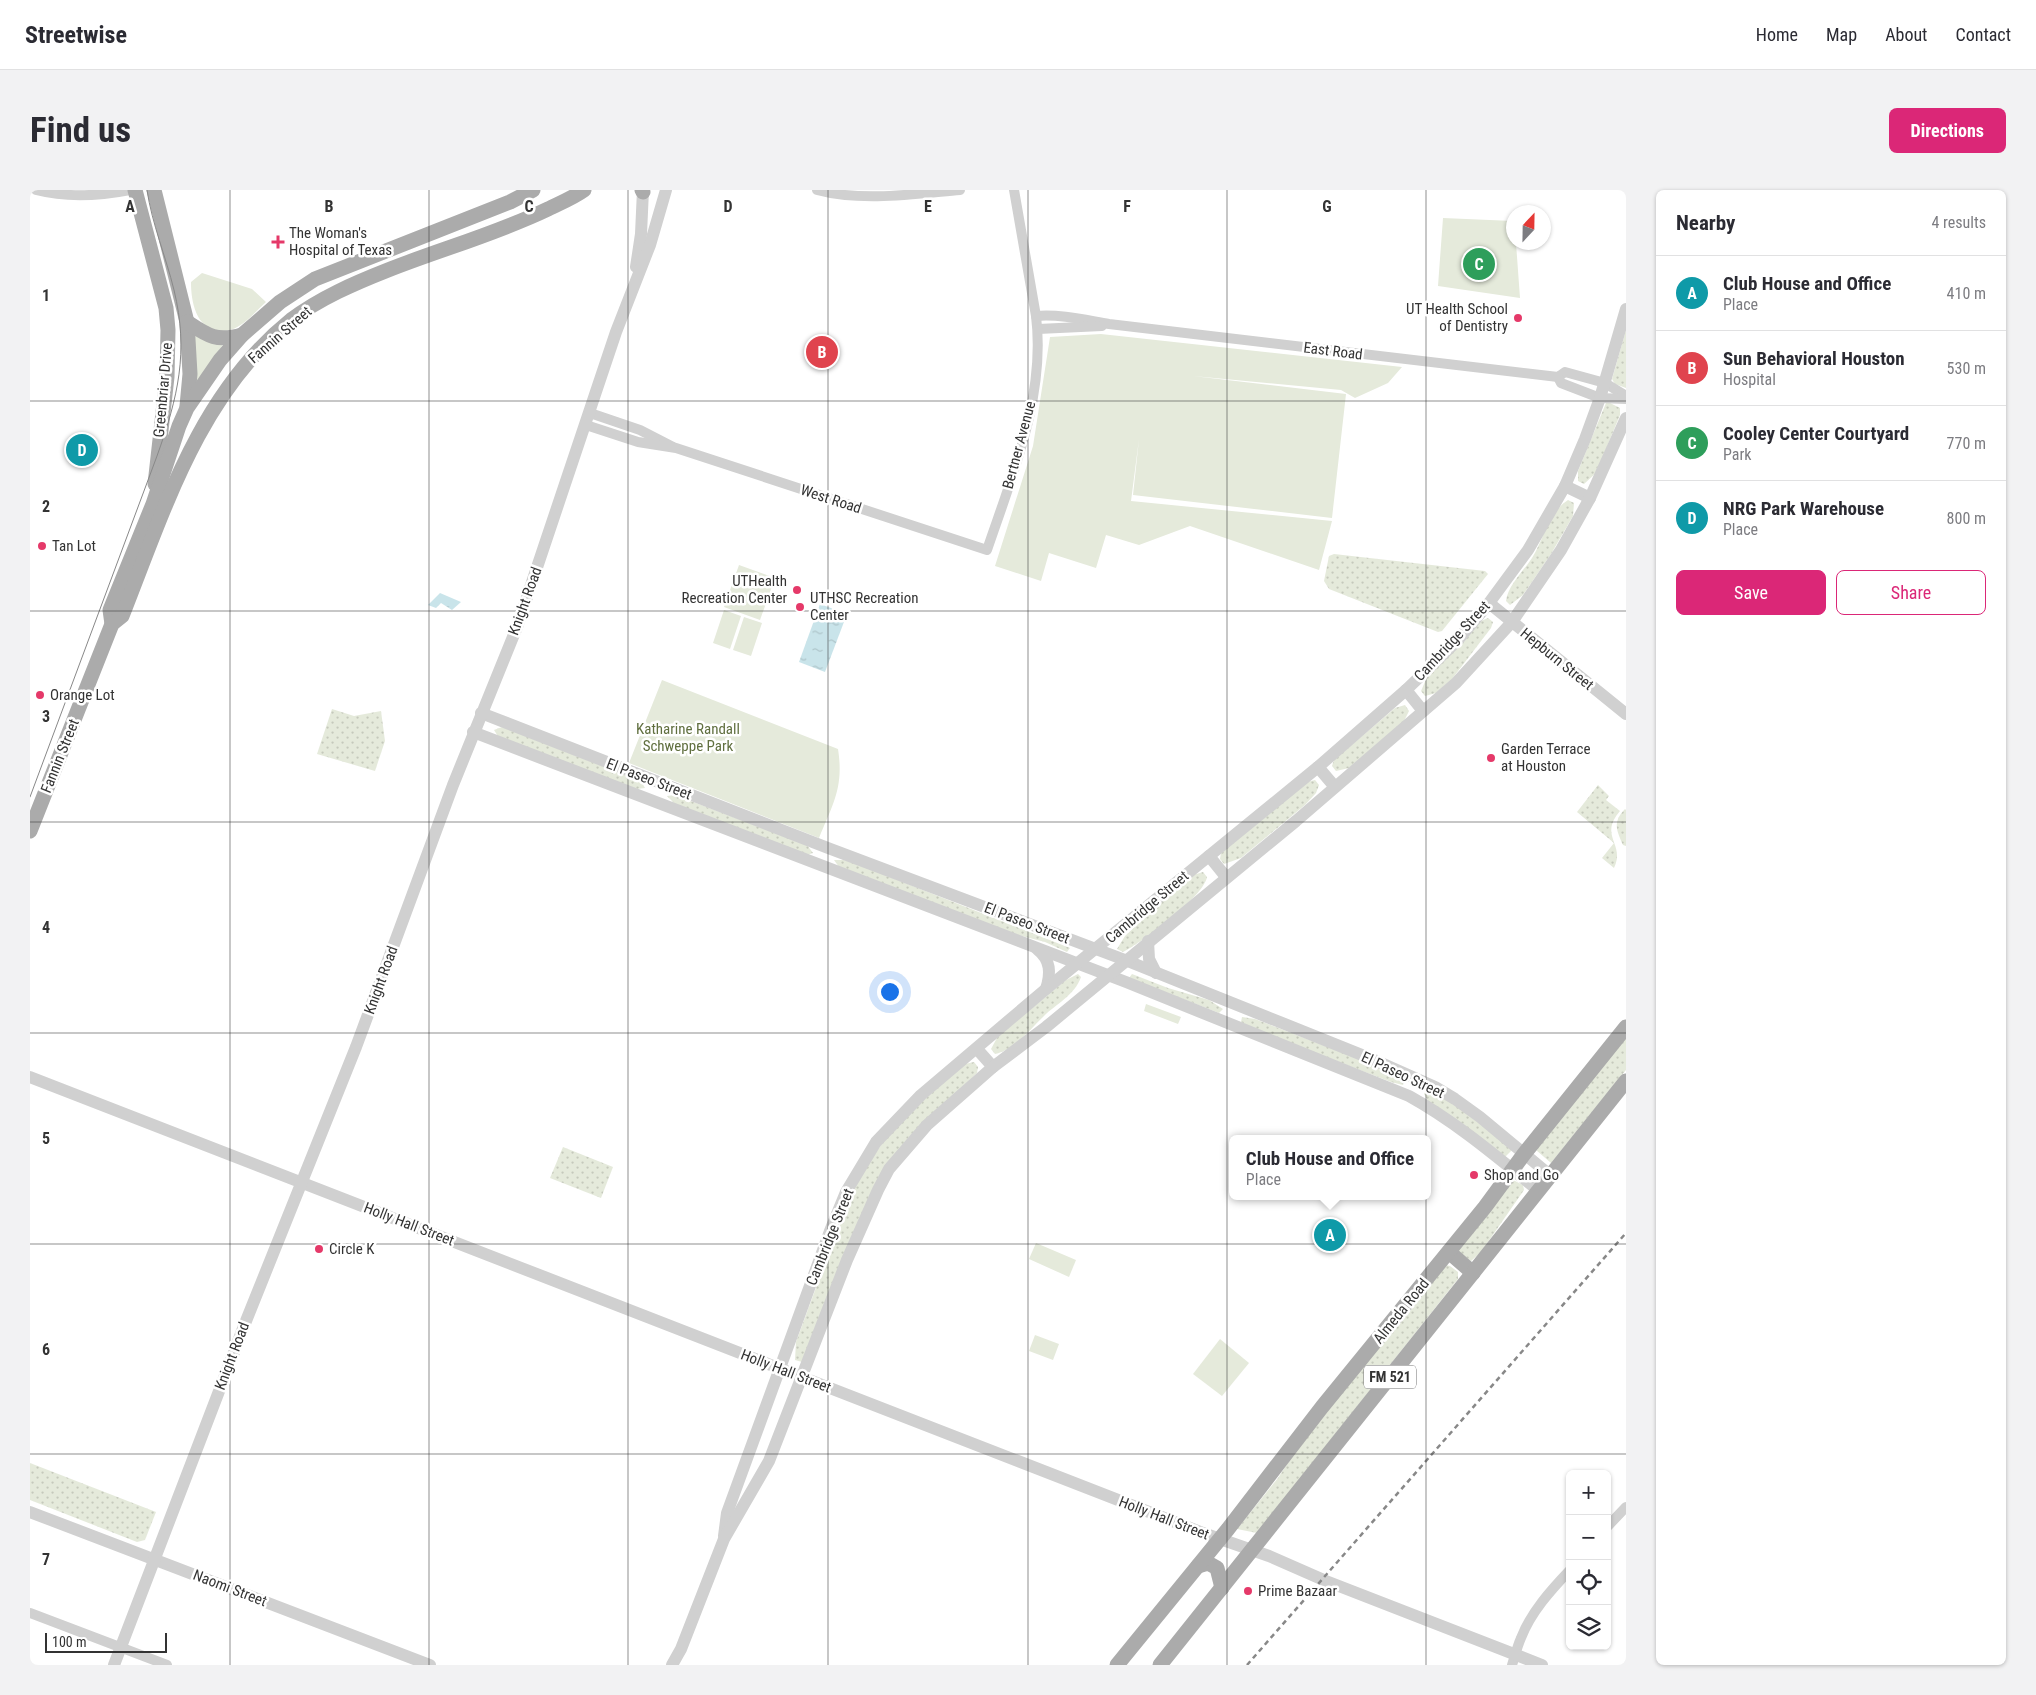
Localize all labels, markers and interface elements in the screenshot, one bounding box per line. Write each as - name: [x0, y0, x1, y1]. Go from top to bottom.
- text: Streetwise: [25, 21, 127, 49]
- text: Home: [1756, 24, 1798, 45]
- text: Map: [1826, 24, 1857, 45]
- text: About: [1885, 24, 1927, 45]
- text: Contact: [1955, 24, 2011, 45]
- button: Directions: [1889, 108, 2006, 153]
- text: Find us: [30, 110, 131, 151]
- text: A: [125, 197, 135, 216]
- text: B: [325, 197, 334, 216]
- text: C: [524, 197, 534, 216]
- text: D: [723, 197, 733, 216]
- text: E: [924, 197, 932, 216]
- text: F: [1123, 197, 1131, 216]
- text: G: [1322, 197, 1332, 216]
- north arrow: [1506, 205, 1551, 250]
- text: Nearby: [1676, 211, 1735, 235]
- text: 4 results: [1931, 213, 1986, 232]
- place label: The Woman's Hospital of Texas: [289, 224, 392, 259]
- marker: The Woman's Hospital of Texas: [271, 235, 285, 249]
- pin: C: [1463, 245, 1495, 283]
- text: Club House and Office: [1723, 272, 1891, 295]
- text: A: [1687, 284, 1697, 303]
- text: 410 m: [1947, 284, 1986, 303]
- text: 1: [42, 286, 50, 305]
- text: Place: [1723, 295, 1758, 314]
- place label: UT Health School of Dentistry: [1406, 300, 1508, 335]
- street label: Fannin Street: [245, 303, 315, 367]
- marker: UT Health School of Dentistry: [1512, 312, 1524, 324]
- pin: B: [806, 333, 838, 371]
- street label: East Road: [1302, 338, 1364, 364]
- street label: Greenbriar Drive: [150, 342, 176, 438]
- text: Sun Behavioral Houston: [1723, 347, 1905, 370]
- text: B: [1688, 359, 1696, 378]
- text: 530 m: [1947, 359, 1986, 378]
- text: Hospital: [1723, 370, 1776, 389]
- street label: Bertner Avenue: [999, 399, 1039, 491]
- text: Cooley Center Courtyard: [1723, 422, 1909, 445]
- pin: D: [66, 431, 98, 469]
- text: C: [1687, 434, 1697, 453]
- text: 770 m: [1947, 434, 1986, 453]
- text: Park: [1723, 445, 1752, 464]
- street label: West Road: [798, 481, 864, 517]
- text: 2: [42, 497, 50, 516]
- text: NRG Park Warehouse: [1723, 497, 1884, 520]
- text: D: [1687, 509, 1697, 528]
- text: 800 m: [1947, 509, 1986, 528]
- text: Place: [1723, 520, 1758, 539]
- place label: Tan Lot: [52, 537, 96, 555]
- marker: Tan Lot: [36, 540, 48, 552]
- street label: Knight Road: [504, 564, 546, 638]
- button: Save: [1676, 570, 1826, 615]
- button: Share: [1836, 570, 1986, 615]
- place label: UTHealth Recreation Center: [681, 572, 787, 607]
- marker: UTHealth Recreation Center: [791, 584, 803, 596]
- place label: UTHSC Recreation Center: [810, 589, 919, 624]
- street label: Cambridge Street: [1410, 597, 1494, 685]
- marker: UTHSC Recreation Center: [794, 601, 806, 613]
- street label: Hepburn Street: [1517, 624, 1597, 694]
- place label: Orange Lot: [50, 686, 115, 704]
- marker: Orange Lot: [34, 689, 46, 701]
- text: 3: [42, 707, 50, 726]
- street label: Fannin Street: [37, 716, 83, 796]
- park label: Katharine Randall Schweppe Park: [636, 720, 740, 755]
- place label: Garden Terrace at Houston: [1501, 740, 1590, 775]
- marker: Garden Terrace at Houston: [1485, 752, 1497, 764]
- street label: El Paseo Street: [604, 755, 694, 803]
- street label: Cambridge Street: [1102, 867, 1192, 947]
- street label: El Paseo Street: [982, 899, 1072, 947]
- text: 4: [42, 918, 50, 937]
- street label: Knight Road: [360, 943, 402, 1017]
- your location: [877, 979, 903, 1005]
- street label: El Paseo Street: [1359, 1048, 1447, 1102]
- text: 5: [42, 1129, 50, 1148]
- popup: [1229, 1135, 1431, 1200]
- text: Club House and Office: [1246, 1147, 1414, 1170]
- place label: Shop and Go: [1484, 1166, 1559, 1184]
- marker: Shop and Go: [1468, 1169, 1480, 1181]
- text: Place: [1246, 1170, 1281, 1189]
- street label: Cambridge Street: [802, 1186, 858, 1288]
- street label: Holly Hall Street: [361, 1199, 457, 1249]
- pin: A: [1314, 1216, 1346, 1254]
- place label: Circle K: [329, 1240, 375, 1258]
- marker: Circle K: [313, 1243, 325, 1255]
- street label: Almeda Road: [1369, 1275, 1433, 1347]
- street label: Knight Road: [211, 1319, 253, 1393]
- text: 6: [42, 1340, 50, 1359]
- street label: Holly Hall Street: [738, 1346, 834, 1396]
- road number: FM 521: [1364, 1366, 1416, 1388]
- map controls: [1566, 1470, 1611, 1650]
- button: +: [1566, 1470, 1611, 1515]
- street label: Holly Hall Street: [1116, 1493, 1212, 1543]
- button: −: [1566, 1515, 1611, 1560]
- text: 7: [42, 1550, 50, 1569]
- button: locate: [1566, 1560, 1611, 1605]
- street label: Naomi Street: [191, 1566, 269, 1610]
- place label: Prime Bazaar: [1258, 1582, 1337, 1600]
- marker: Prime Bazaar: [1242, 1585, 1254, 1597]
- button: layers: [1566, 1605, 1611, 1650]
- scale bar: [45, 1630, 168, 1653]
- text: 100 m: [52, 1634, 87, 1650]

